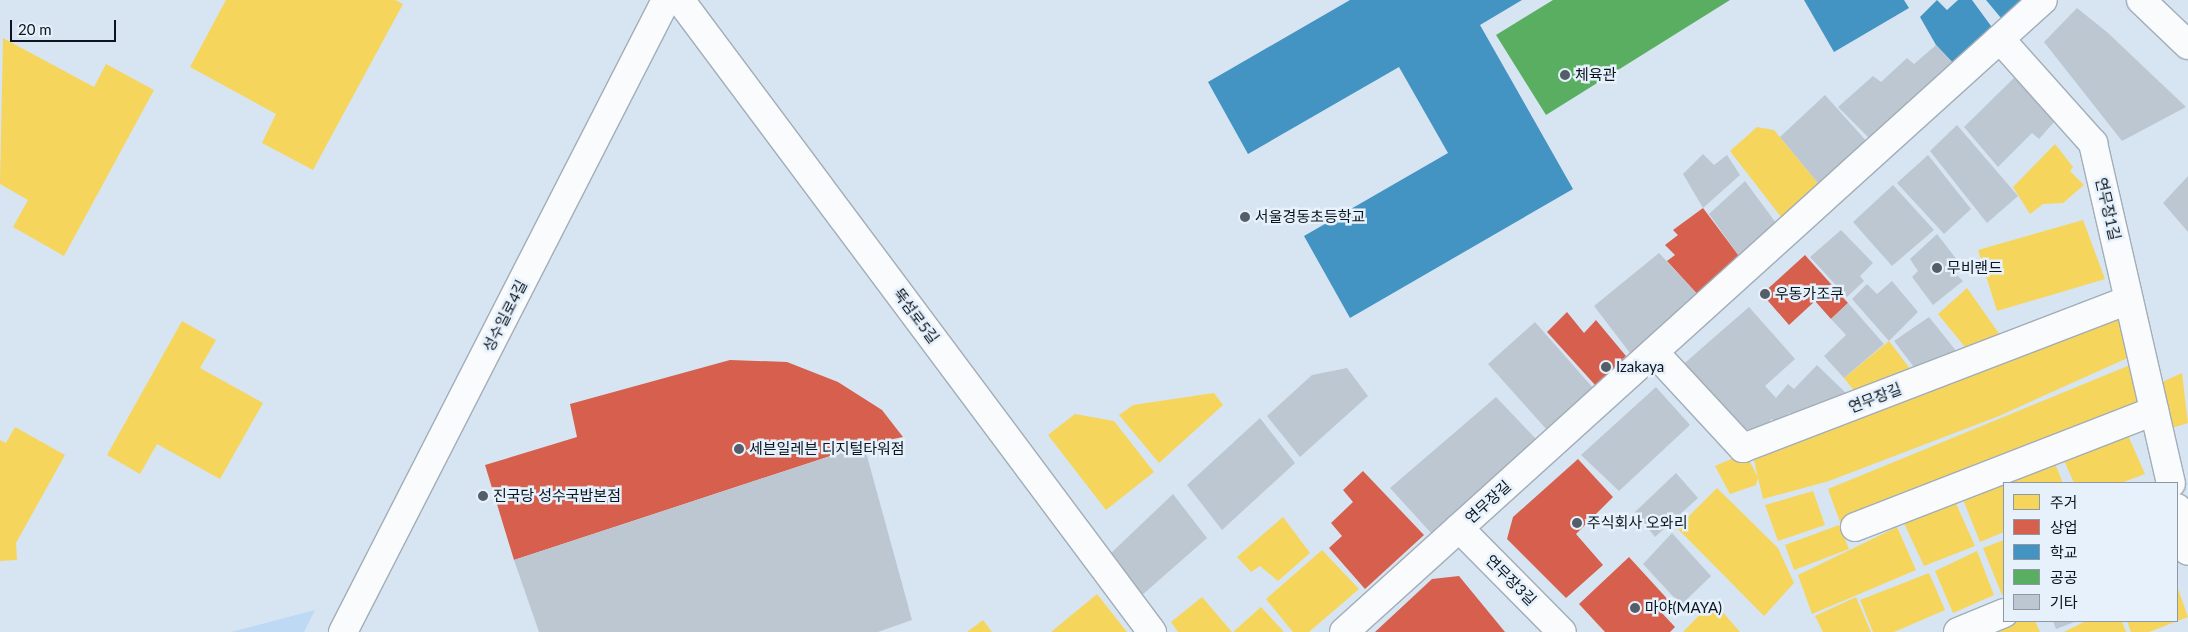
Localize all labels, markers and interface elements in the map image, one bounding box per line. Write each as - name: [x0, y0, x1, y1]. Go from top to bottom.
- scale bar: [12, 10, 119, 42]
- text: 20 m: [18, 20, 52, 38]
- place label: 체육관: [1575, 66, 1616, 84]
- marker: 체육관: [1559, 69, 1571, 81]
- street label: 연무장1길: [2092, 176, 2124, 242]
- place label: 서울경동초등학교: [1255, 208, 1365, 226]
- marker: 서울경동초등학교: [1239, 211, 1251, 223]
- place label: 무비랜드: [1947, 259, 2002, 277]
- marker: 무비랜드: [1931, 262, 1943, 274]
- street label: 성수일로4길: [479, 277, 531, 355]
- street label: 뚝섬로5길: [890, 285, 942, 347]
- place label: 우동가조쿠: [1775, 285, 1844, 303]
- marker: 우동가조쿠: [1759, 288, 1771, 300]
- place label: Izakaya: [1616, 358, 1664, 376]
- marker: Izakaya: [1600, 361, 1612, 373]
- street label: 연무장길: [1846, 380, 1904, 416]
- place label: 세븐일레븐 디지털타워점: [749, 440, 905, 458]
- marker: 세븐일레븐 디지털타워점: [733, 443, 745, 455]
- street label: 연무장길: [1461, 477, 1515, 527]
- legend: [2003, 482, 2178, 622]
- place label: 진국당 성수국밥본점: [493, 487, 621, 505]
- marker: 진국당 성수국밥본점: [477, 490, 489, 502]
- text: 주거: [2050, 493, 2078, 511]
- place label: 주식회사 오와리: [1587, 514, 1687, 532]
- marker: 주식회사 오와리: [1571, 517, 1583, 529]
- text: 상업: [2050, 518, 2078, 536]
- text: 학교: [2050, 543, 2078, 561]
- street label: 연무장3길: [1482, 551, 1540, 609]
- text: 공공: [2050, 568, 2078, 586]
- text: 기타: [2050, 593, 2078, 611]
- place label: 마야(MAYA): [1645, 599, 1722, 617]
- marker: 마야(MAYA): [1629, 602, 1641, 614]

